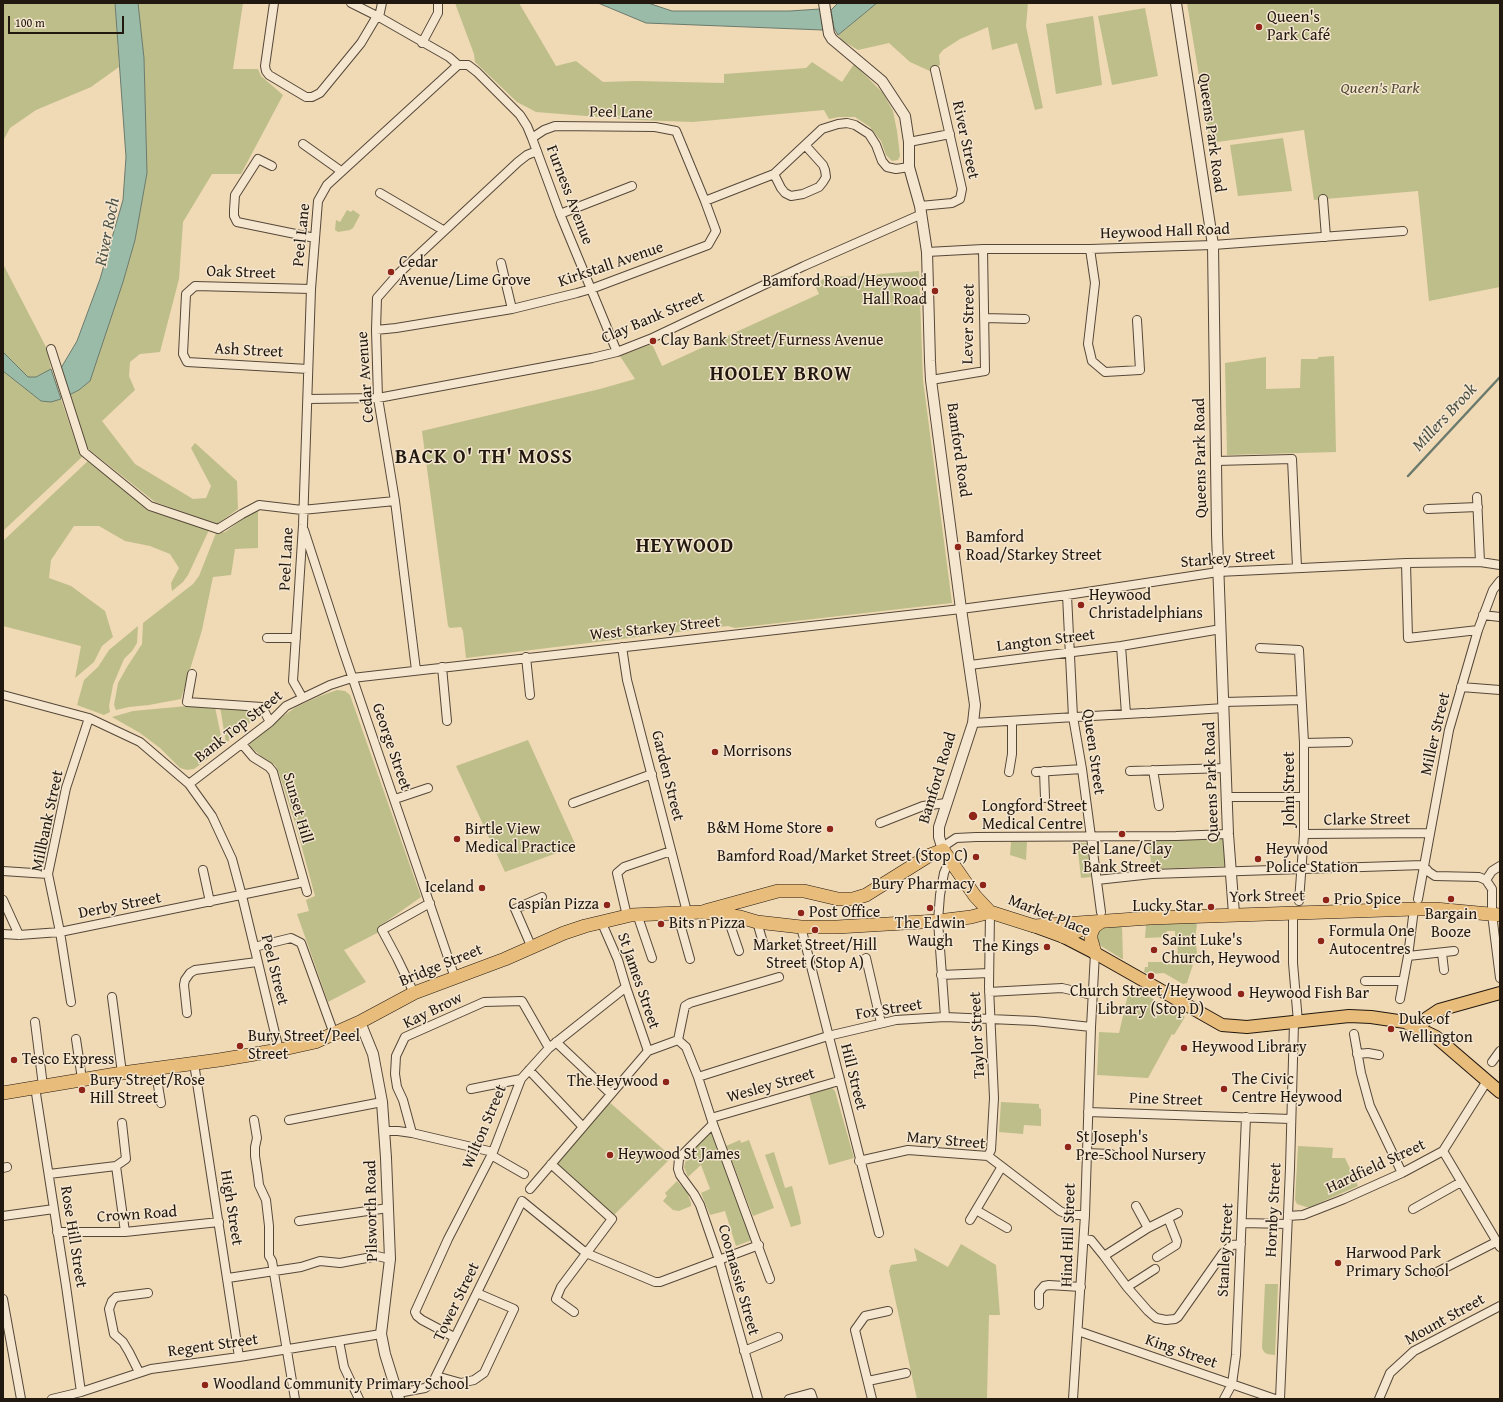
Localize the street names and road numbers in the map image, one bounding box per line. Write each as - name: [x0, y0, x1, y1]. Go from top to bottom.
- street label: Queens Park Road: [1193, 72, 1229, 194]
- street label: River Street: [947, 99, 983, 181]
- street label: Peel Lane: [589, 103, 653, 123]
- street label: Furness Avenue: [541, 143, 597, 247]
- street label: Peel Lane: [289, 202, 315, 268]
- street label: Heywood Hall Road: [1100, 220, 1230, 244]
- street label: Kirkstall Avenue: [556, 238, 666, 292]
- street label: Oak Street: [206, 262, 276, 284]
- street label: Lever Street: [959, 283, 979, 365]
- street label: Clay Bank Street: [599, 288, 707, 348]
- street label: Cedar Avenue: [353, 331, 379, 423]
- street label: Ash Street: [214, 340, 284, 362]
- street label: Queens Park Road: [1190, 398, 1212, 518]
- street label: Bamford Road: [942, 402, 974, 498]
- street label: Peel Lane: [276, 527, 298, 591]
- street label: Starkey Street: [1180, 545, 1276, 573]
- street label: West Starkey Street: [589, 613, 721, 645]
- street label: Langton Street: [996, 625, 1096, 657]
- street label: Bank Top Street: [191, 687, 287, 767]
- street label: Miller Street: [1417, 691, 1455, 777]
- street label: George Street: [367, 701, 415, 793]
- street label: Queen Street: [1077, 708, 1109, 796]
- street label: Queens Park Road: [1200, 722, 1224, 842]
- street label: Garden Street: [647, 729, 687, 823]
- street label: Bamford Road: [915, 730, 961, 826]
- street label: John Street: [1280, 751, 1300, 827]
- street label: Millbank Street: [28, 768, 68, 874]
- street label: Sunset Hill: [278, 770, 316, 846]
- street label: Clarke Street: [1324, 810, 1410, 830]
- street label: York Street: [1229, 887, 1305, 907]
- street label: Derby Street: [77, 889, 163, 923]
- street label: Market Place: [1005, 891, 1093, 941]
- street label: St James Street: [613, 930, 663, 1032]
- street label: Peel Street: [256, 933, 292, 1007]
- street label: Bridge Street: [397, 941, 485, 991]
- street label: Kay Brow: [400, 989, 466, 1033]
- street label: Taylor Street: [966, 991, 990, 1079]
- street label: Fox Street: [854, 995, 924, 1025]
- street label: Hill Street: [835, 1042, 871, 1112]
- street label: Wesley Street: [725, 1064, 817, 1108]
- street label: Wilton Street: [459, 1082, 511, 1172]
- street label: Pine Street: [1129, 1089, 1203, 1111]
- street label: Mary Street: [906, 1128, 986, 1154]
- street label: Hardfield Street: [1323, 1136, 1429, 1198]
- street label: Pilsworth Road: [362, 1160, 382, 1262]
- street label: Hornby Street: [1262, 1162, 1286, 1258]
- street label: High Street: [216, 1169, 246, 1247]
- street label: Hind Hill Street: [1058, 1183, 1080, 1287]
- street label: Rose Hill Street: [55, 1185, 91, 1289]
- street label: Crown Road: [96, 1203, 178, 1227]
- street label: Stanley Street: [1214, 1203, 1238, 1297]
- street label: Coomassie Street: [713, 1222, 763, 1338]
- street label: Tower Street: [430, 1259, 484, 1345]
- street label: Mount Street: [1402, 1290, 1488, 1350]
- street label: Regent Street: [167, 1330, 259, 1362]
- street label: King Street: [1142, 1331, 1220, 1373]

